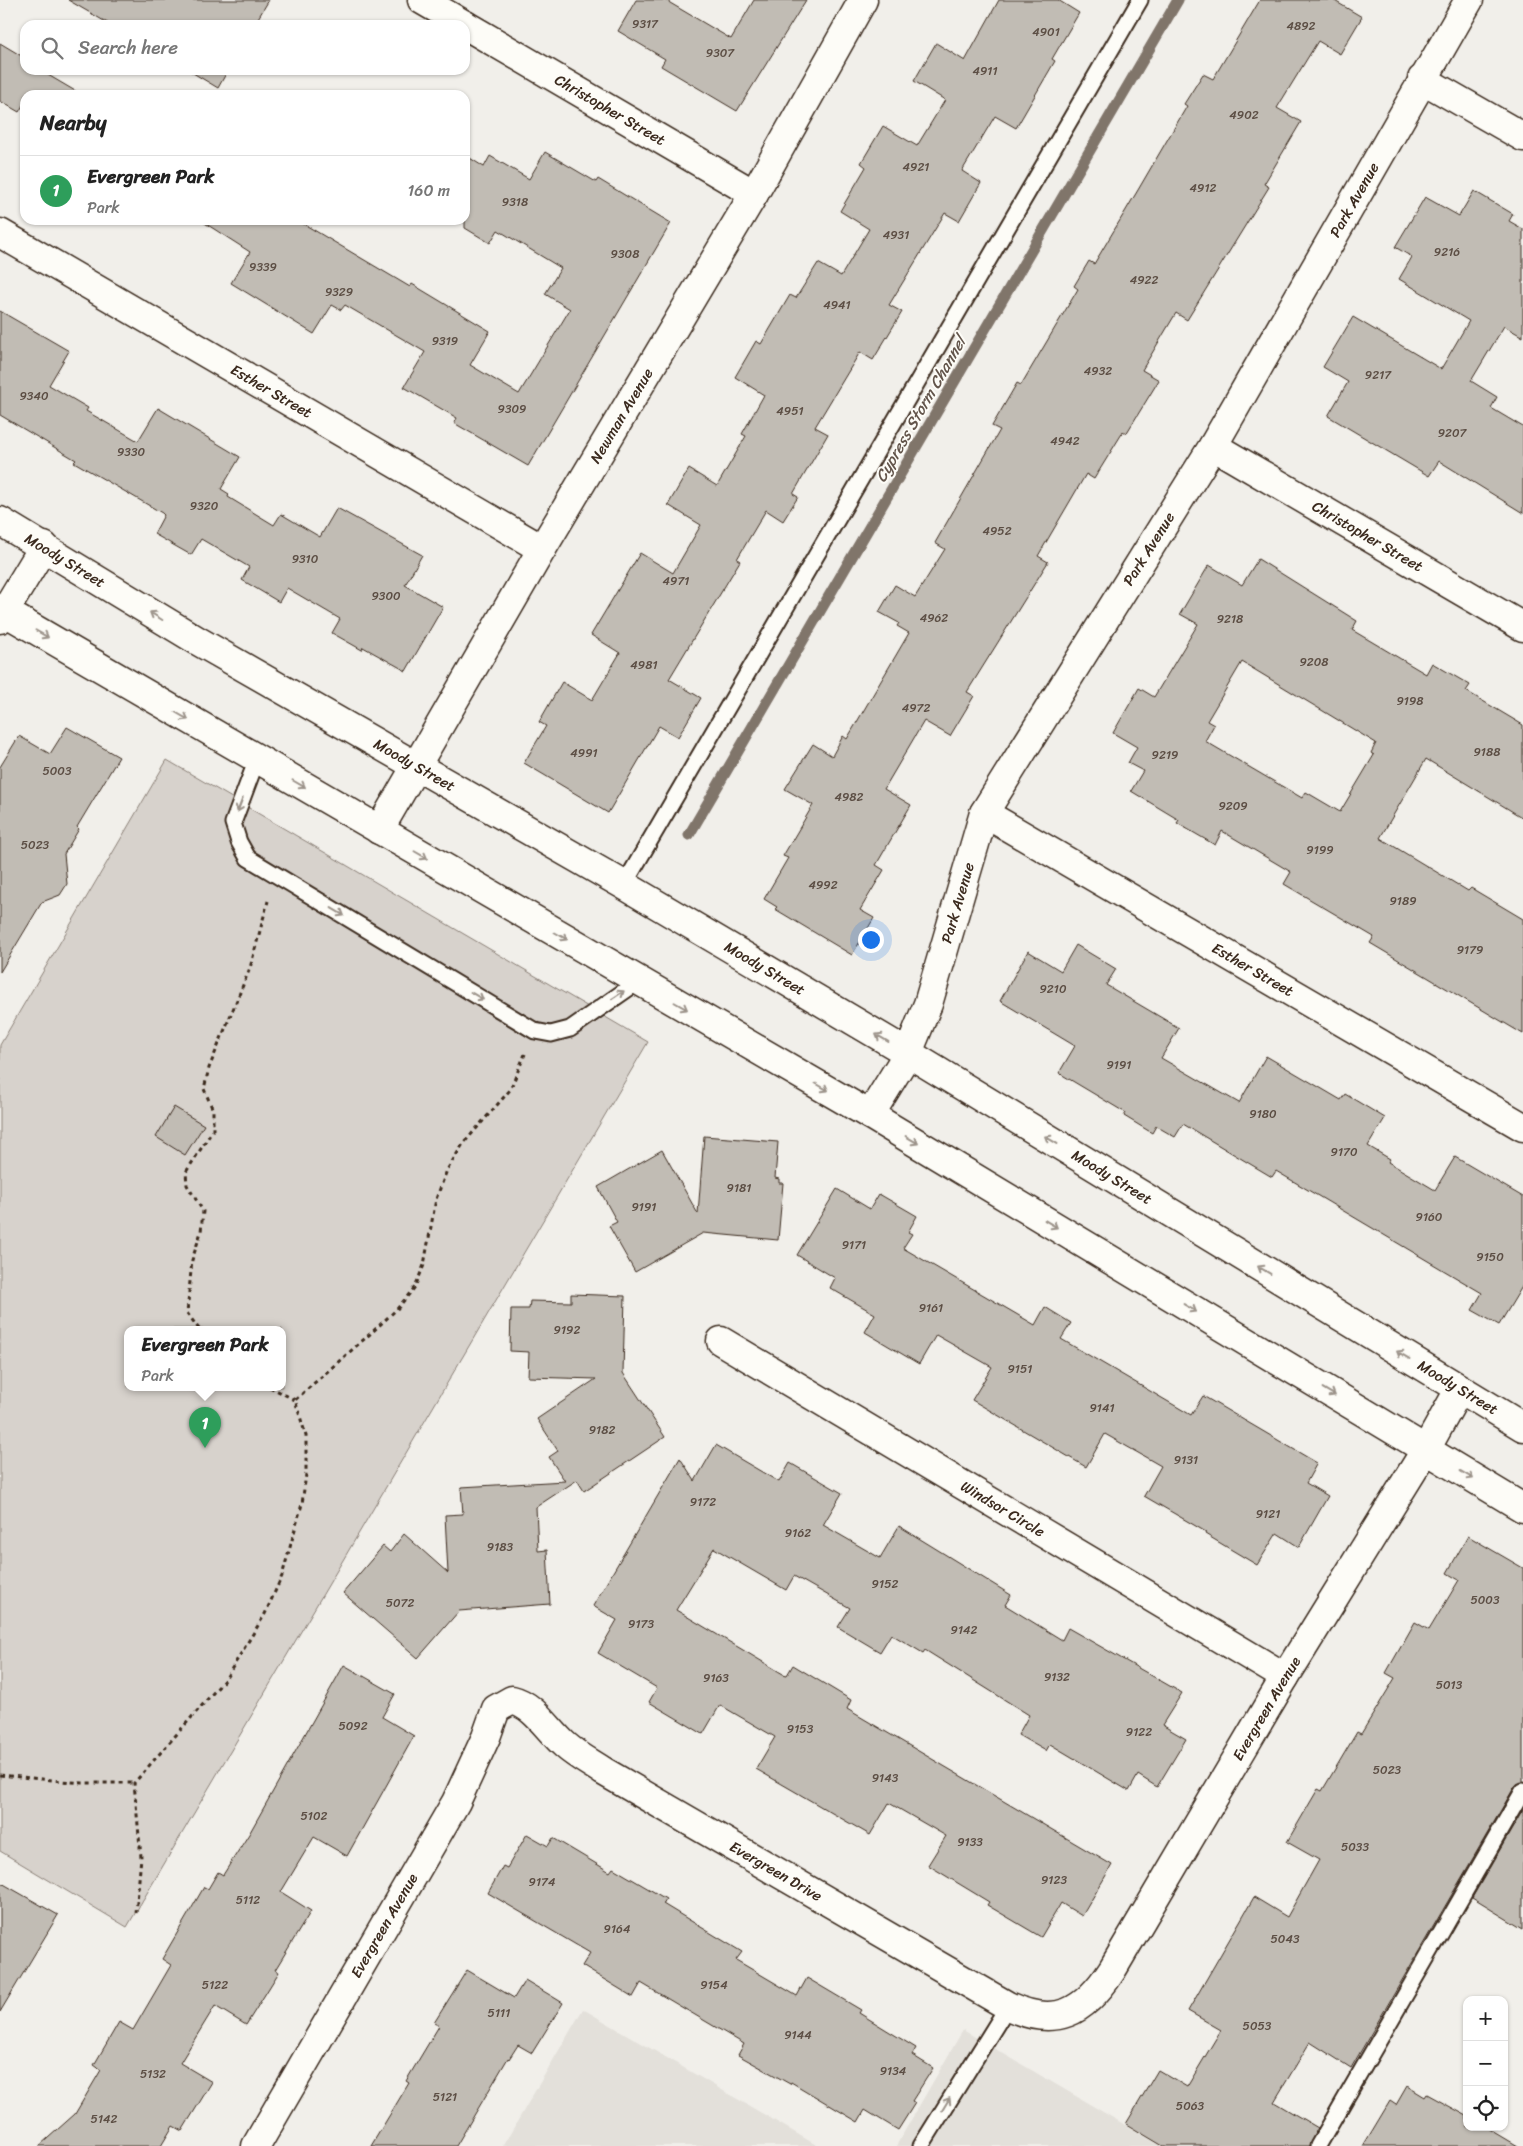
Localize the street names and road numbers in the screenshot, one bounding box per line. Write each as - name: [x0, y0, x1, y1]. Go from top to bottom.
- street label: Christopher Street: [549, 67, 671, 153]
- street label: Park Avenue: [1322, 157, 1386, 242]
- street label: Esther Street: [225, 357, 318, 426]
- street label: Newman Avenue: [583, 363, 660, 469]
- street label: Christopher Street: [1307, 493, 1429, 579]
- street label: Park Avenue: [1116, 507, 1182, 591]
- street label: Moody Street: [19, 526, 111, 595]
- street label: Moody Street: [369, 731, 461, 799]
- street label: Park Avenue: [933, 859, 982, 946]
- street label: Moody Street: [719, 934, 811, 1003]
- street label: Esther Street: [1207, 935, 1299, 1004]
- street label: Moody Street: [1066, 1142, 1158, 1212]
- street label: Moody Street: [1412, 1353, 1504, 1422]
- street label: Windsor Circle: [955, 1473, 1050, 1544]
- street label: Evergreen Avenue: [1225, 1651, 1308, 1766]
- street label: Evergreen Drive: [724, 1834, 828, 1909]
- street label: Evergreen Avenue: [343, 1868, 425, 1983]

